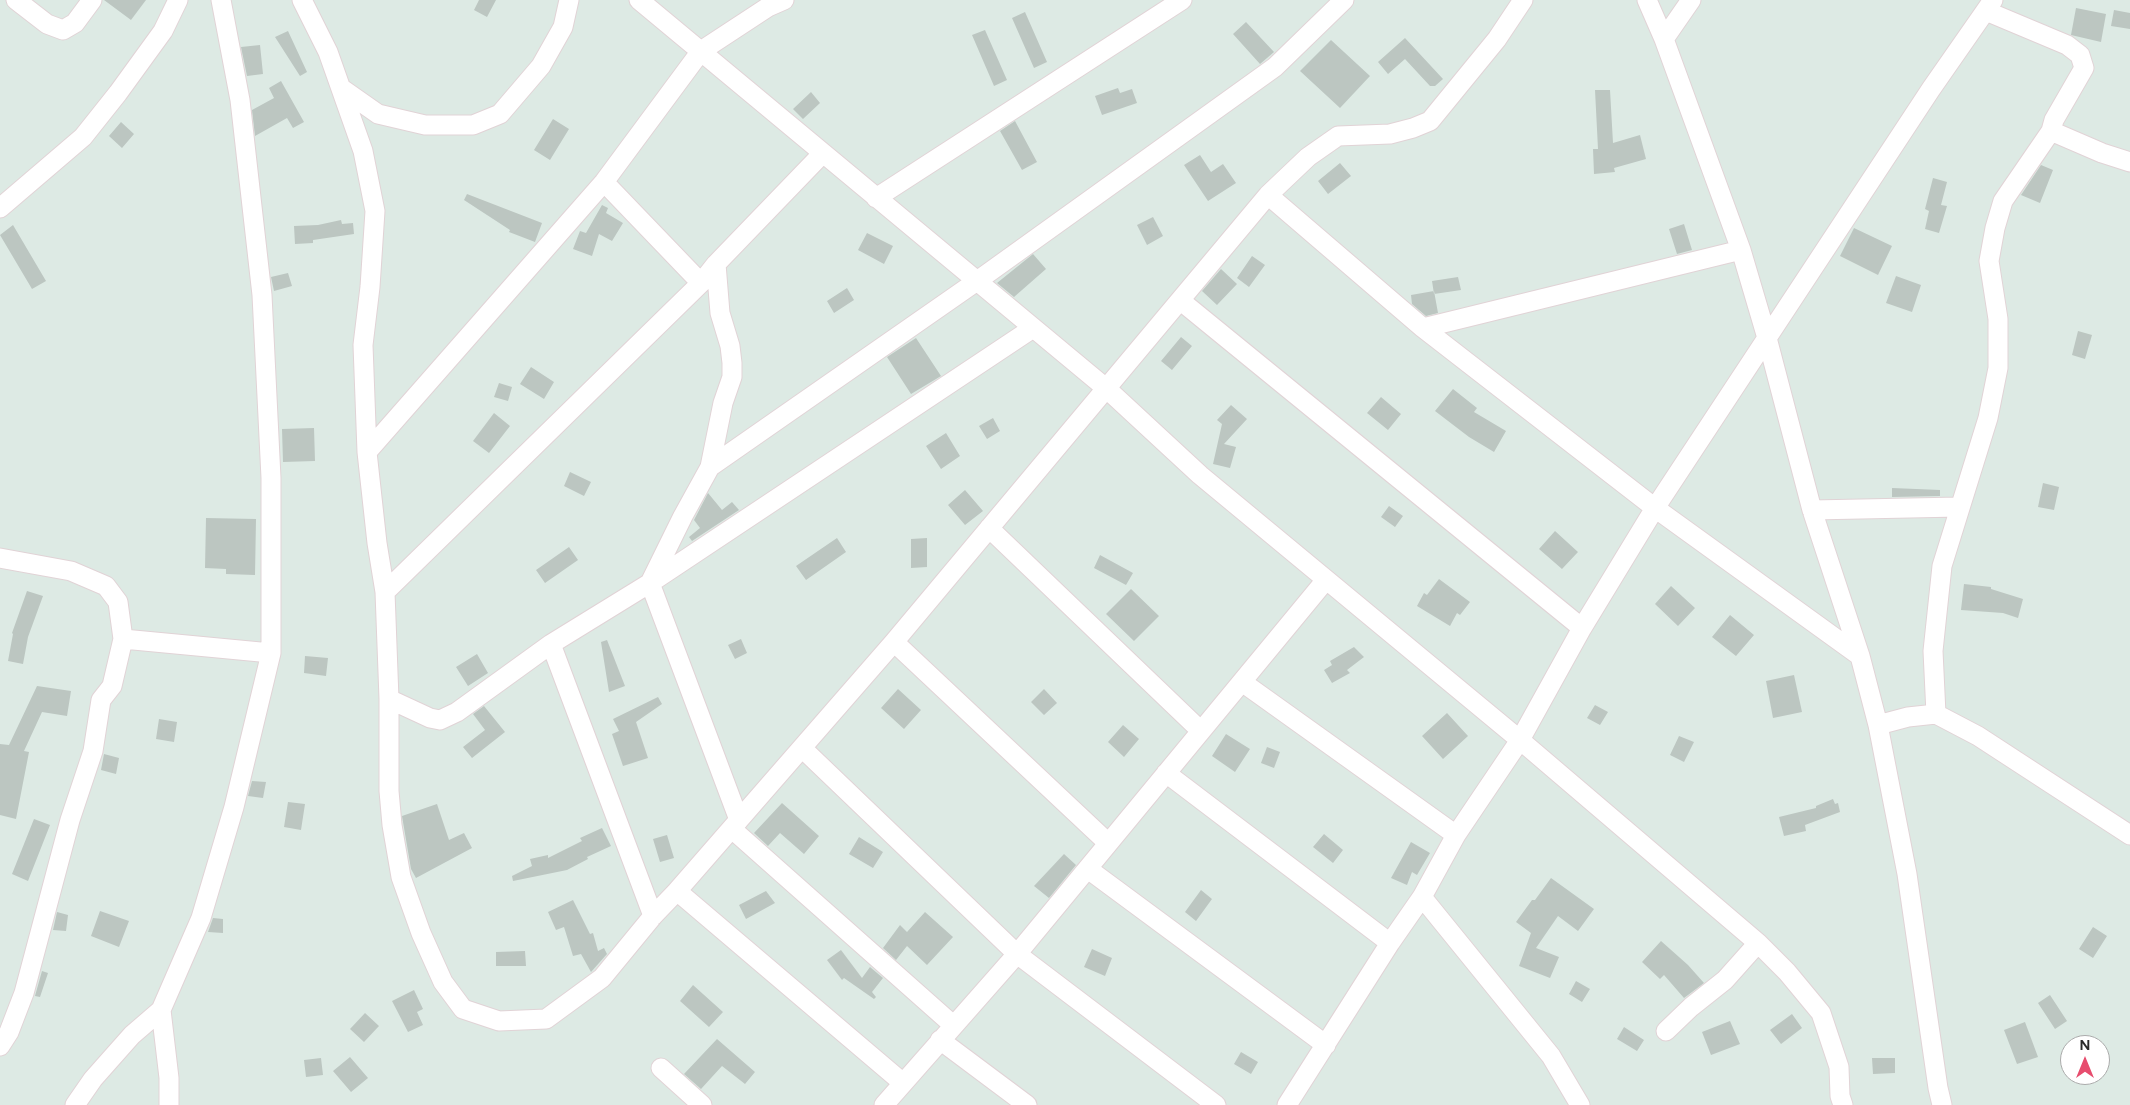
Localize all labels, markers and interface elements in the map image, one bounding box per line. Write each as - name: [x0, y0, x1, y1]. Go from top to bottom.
- north arrow: [2060, 1035, 2110, 1085]
- text: N: [2080, 1037, 2090, 1054]

